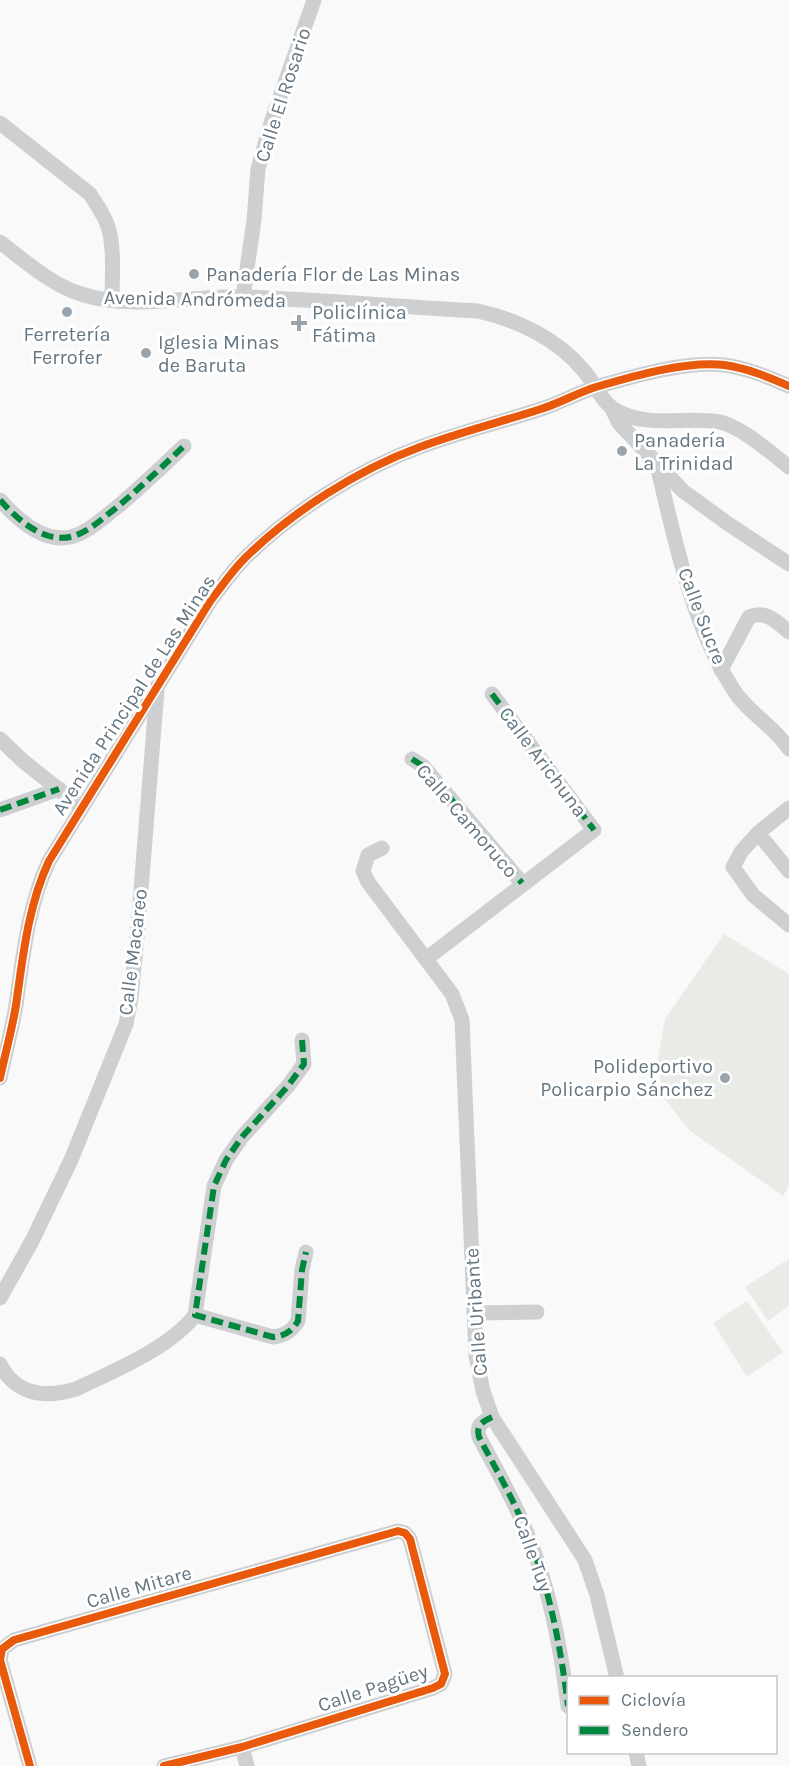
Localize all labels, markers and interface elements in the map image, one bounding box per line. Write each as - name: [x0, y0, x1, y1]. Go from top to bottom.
- street label: Calle El Rosario: [250, 25, 316, 165]
- place label: Panadería Flor de Las Minas: [206, 263, 460, 286]
- marker: Panadería Flor de Las Minas: [187, 267, 201, 281]
- street label: Avenida Andrómeda: [104, 286, 286, 312]
- place label: Policlínica Fátima: [312, 301, 407, 347]
- marker: Ferretería Ferrofer: [60, 305, 74, 319]
- marker: Policlínica Fátima: [290, 314, 308, 332]
- place label: Ferretería Ferrofer: [24, 323, 110, 369]
- place label: Iglesia Minas de Baruta: [158, 331, 279, 377]
- marker: Iglesia Minas de Baruta: [139, 346, 153, 360]
- place label: Panadería La Trinidad: [634, 429, 734, 475]
- marker: Panadería La Trinidad: [615, 444, 629, 458]
- street label: Calle Sucre: [673, 564, 731, 668]
- street label: Avenida Principal de Las Minas: [48, 571, 220, 819]
- street label: Calle Arichuna: [494, 702, 592, 822]
- street label: Calle Camoruco: [411, 759, 523, 883]
- street label: Calle Macareo: [114, 887, 152, 1017]
- place label: Polideportivo Policarpio Sánchez: [540, 1055, 713, 1101]
- marker: Polideportivo Policarpio Sánchez: [718, 1071, 732, 1085]
- street label: Calle Uribante: [460, 1247, 492, 1377]
- street label: Calle Tuy: [509, 1513, 557, 1595]
- street label: Calle Mitare: [84, 1561, 194, 1613]
- street label: Calle Pagüey: [315, 1659, 431, 1717]
- legend: [567, 1676, 777, 1754]
- text: Ciclovía: [621, 1689, 686, 1711]
- text: Sendero: [621, 1719, 688, 1741]

